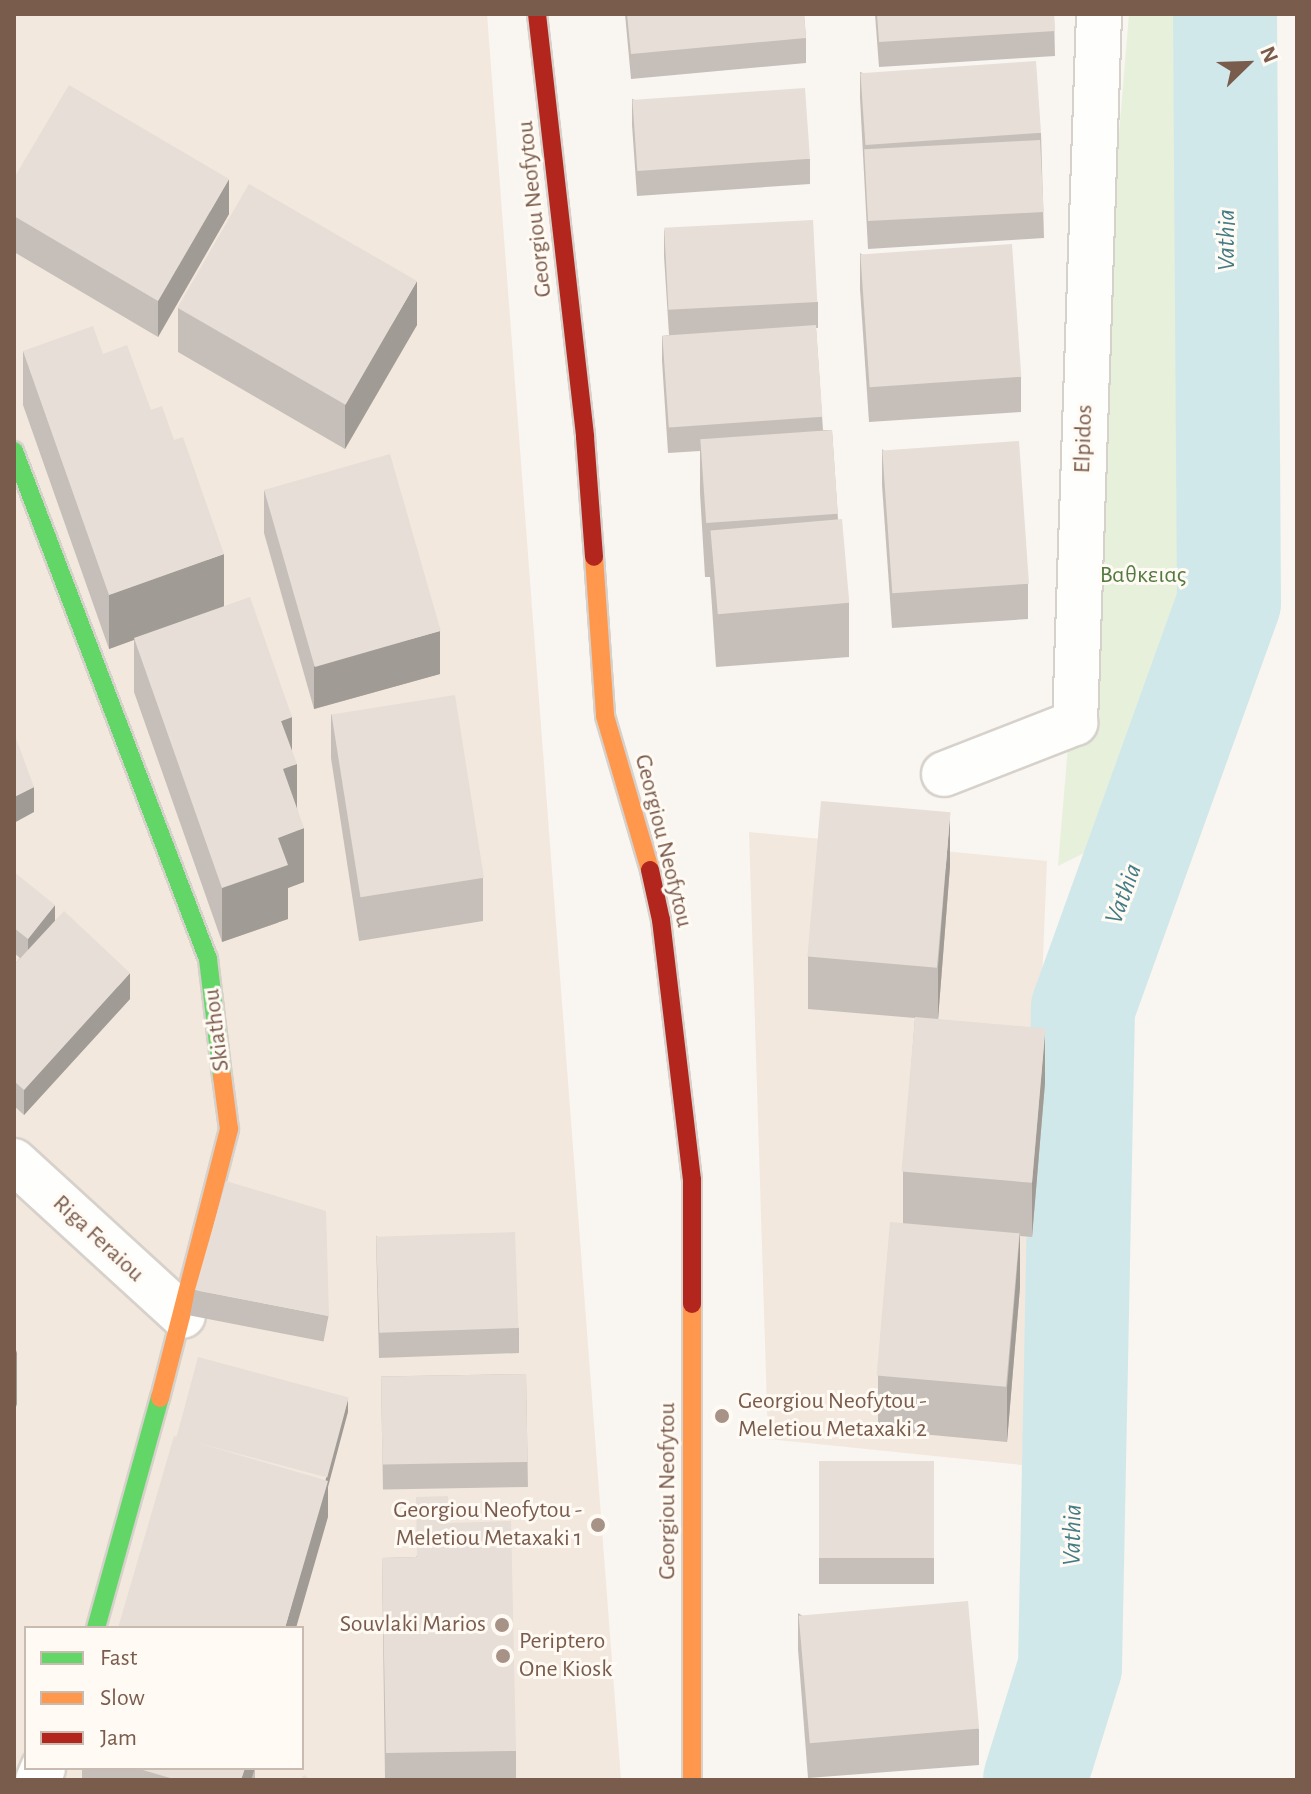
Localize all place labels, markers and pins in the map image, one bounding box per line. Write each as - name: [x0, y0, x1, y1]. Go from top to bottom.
- place label: Georgiou Neofytou - Meletiou Metaxaki 2: [738, 1388, 927, 1444]
- marker: Georgiou Neofytou - Meletiou Metaxaki 2: [713, 1407, 731, 1425]
- place label: Georgiou Neofytou - Meletiou Metaxaki 1: [393, 1497, 582, 1553]
- marker: Georgiou Neofytou - Meletiou Metaxaki 1: [589, 1516, 607, 1534]
- place label: Souvlaki Marios: [340, 1611, 486, 1639]
- marker: Souvlaki Marios: [493, 1616, 511, 1634]
- place label: Periptero One Kiosk: [519, 1628, 612, 1684]
- marker: Periptero One Kiosk: [494, 1647, 512, 1665]

